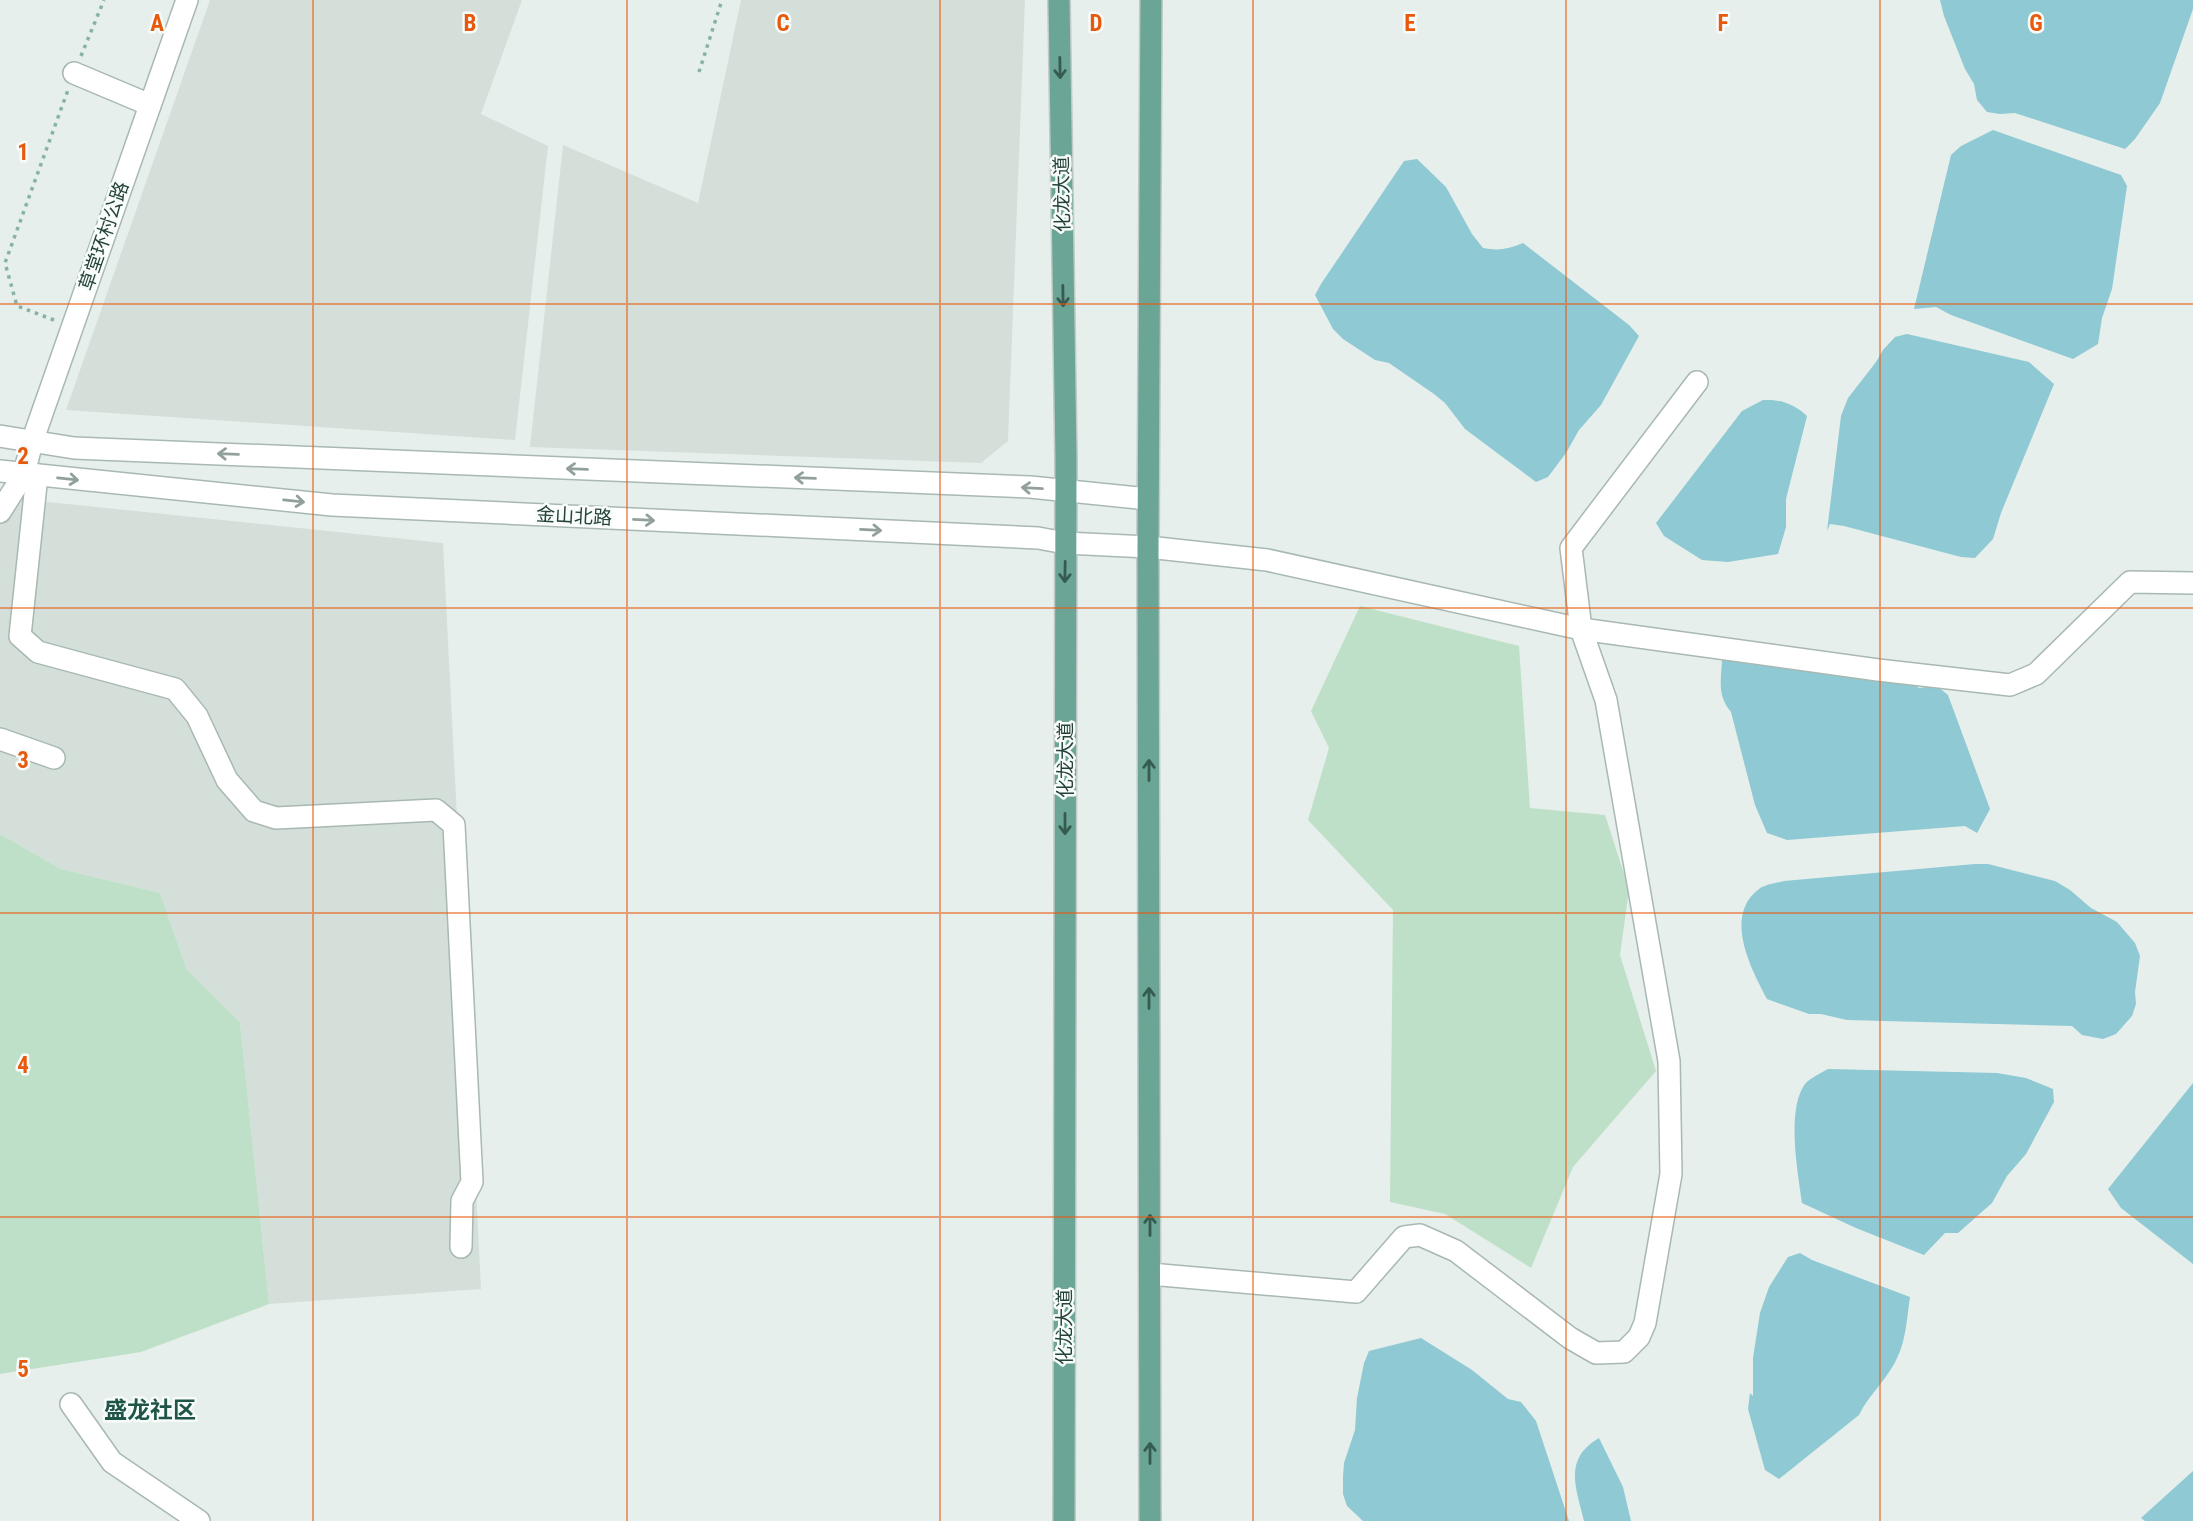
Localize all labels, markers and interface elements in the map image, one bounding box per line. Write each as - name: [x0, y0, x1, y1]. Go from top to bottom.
- text: A: [150, 10, 164, 37]
- text: B: [464, 10, 476, 37]
- text: C: [776, 10, 790, 37]
- text: D: [1090, 10, 1103, 37]
- text: E: [1404, 10, 1416, 37]
- text: F: [1718, 10, 1729, 37]
- text: G: [2029, 10, 2043, 37]
- one-way arrow: [1053, 56, 1067, 79]
- text: 1: [17, 139, 29, 166]
- street label: 化龙大道: [1050, 156, 1074, 232]
- street label: 草堂环村公路: [75, 178, 133, 294]
- one-way arrow: [1057, 284, 1070, 307]
- text: 2: [17, 443, 29, 470]
- one-way arrow: [216, 447, 239, 460]
- one-way arrow: [566, 462, 589, 475]
- one-way arrow: [56, 472, 79, 485]
- one-way arrow: [793, 472, 816, 485]
- one-way arrow: [1021, 481, 1044, 494]
- one-way arrow: [282, 495, 305, 508]
- street label: 金山北路: [535, 503, 613, 529]
- one-way arrow: [632, 513, 655, 526]
- one-way arrow: [859, 524, 882, 537]
- one-way arrow: [1058, 560, 1072, 583]
- street label: 化龙大道: [1054, 722, 1077, 798]
- text: 3: [17, 747, 29, 774]
- one-way arrow: [1142, 759, 1156, 782]
- one-way arrow: [1058, 812, 1072, 835]
- one-way arrow: [1142, 987, 1156, 1010]
- text: 4: [17, 1052, 29, 1079]
- one-way arrow: [1143, 1214, 1157, 1237]
- street label: 化龙大道: [1053, 1289, 1076, 1365]
- text: 5: [17, 1356, 29, 1383]
- district label: 盛龙社区: [104, 1397, 196, 1424]
- one-way arrow: [1143, 1442, 1157, 1465]

